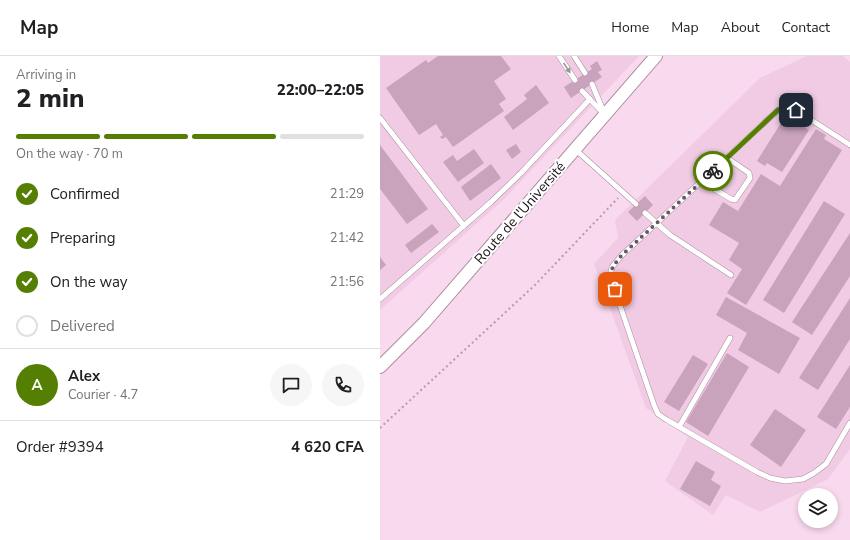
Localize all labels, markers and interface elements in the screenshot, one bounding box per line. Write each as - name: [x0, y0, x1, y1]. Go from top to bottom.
- text: Map: [20, 15, 58, 41]
- text: Home: [611, 18, 649, 37]
- text: Map: [671, 18, 699, 37]
- text: About: [721, 18, 760, 37]
- text: Contact: [782, 18, 830, 37]
- one-way arrow: [563, 63, 571, 73]
- text: Arriving in: [16, 66, 76, 84]
- text: 22:00–22:05: [277, 80, 364, 100]
- text: 2 min: [16, 81, 84, 116]
- pin: [779, 93, 813, 127]
- icon: home: [785, 99, 807, 121]
- text: On the way · 70 m: [16, 145, 123, 163]
- courier: [693, 151, 733, 191]
- street label: Route de l'Université: [470, 158, 570, 268]
- icon: bike: [702, 160, 724, 182]
- icon: check: [16, 183, 38, 205]
- text: Confirmed: [50, 184, 120, 204]
- text: 21:29: [330, 185, 364, 203]
- icon: check: [16, 227, 38, 249]
- text: Preparing: [50, 228, 115, 248]
- text: 21:42: [330, 229, 364, 247]
- icon: check: [16, 271, 38, 293]
- text: On the way: [50, 272, 128, 292]
- pin: [598, 272, 632, 306]
- text: 21:56: [330, 273, 364, 291]
- icon: bag: [604, 278, 626, 300]
- text: Delivered: [50, 316, 115, 336]
- button: chat: [270, 364, 312, 406]
- button: phone: [322, 364, 364, 406]
- text: Alex: [68, 366, 100, 386]
- text: A: [31, 375, 43, 395]
- text: Courier · 4.7: [68, 386, 138, 404]
- text: Order #9394: [16, 437, 104, 457]
- text: 4 620 CFA: [291, 437, 364, 457]
- map controls: [798, 488, 838, 528]
- button: layers: [798, 488, 838, 528]

